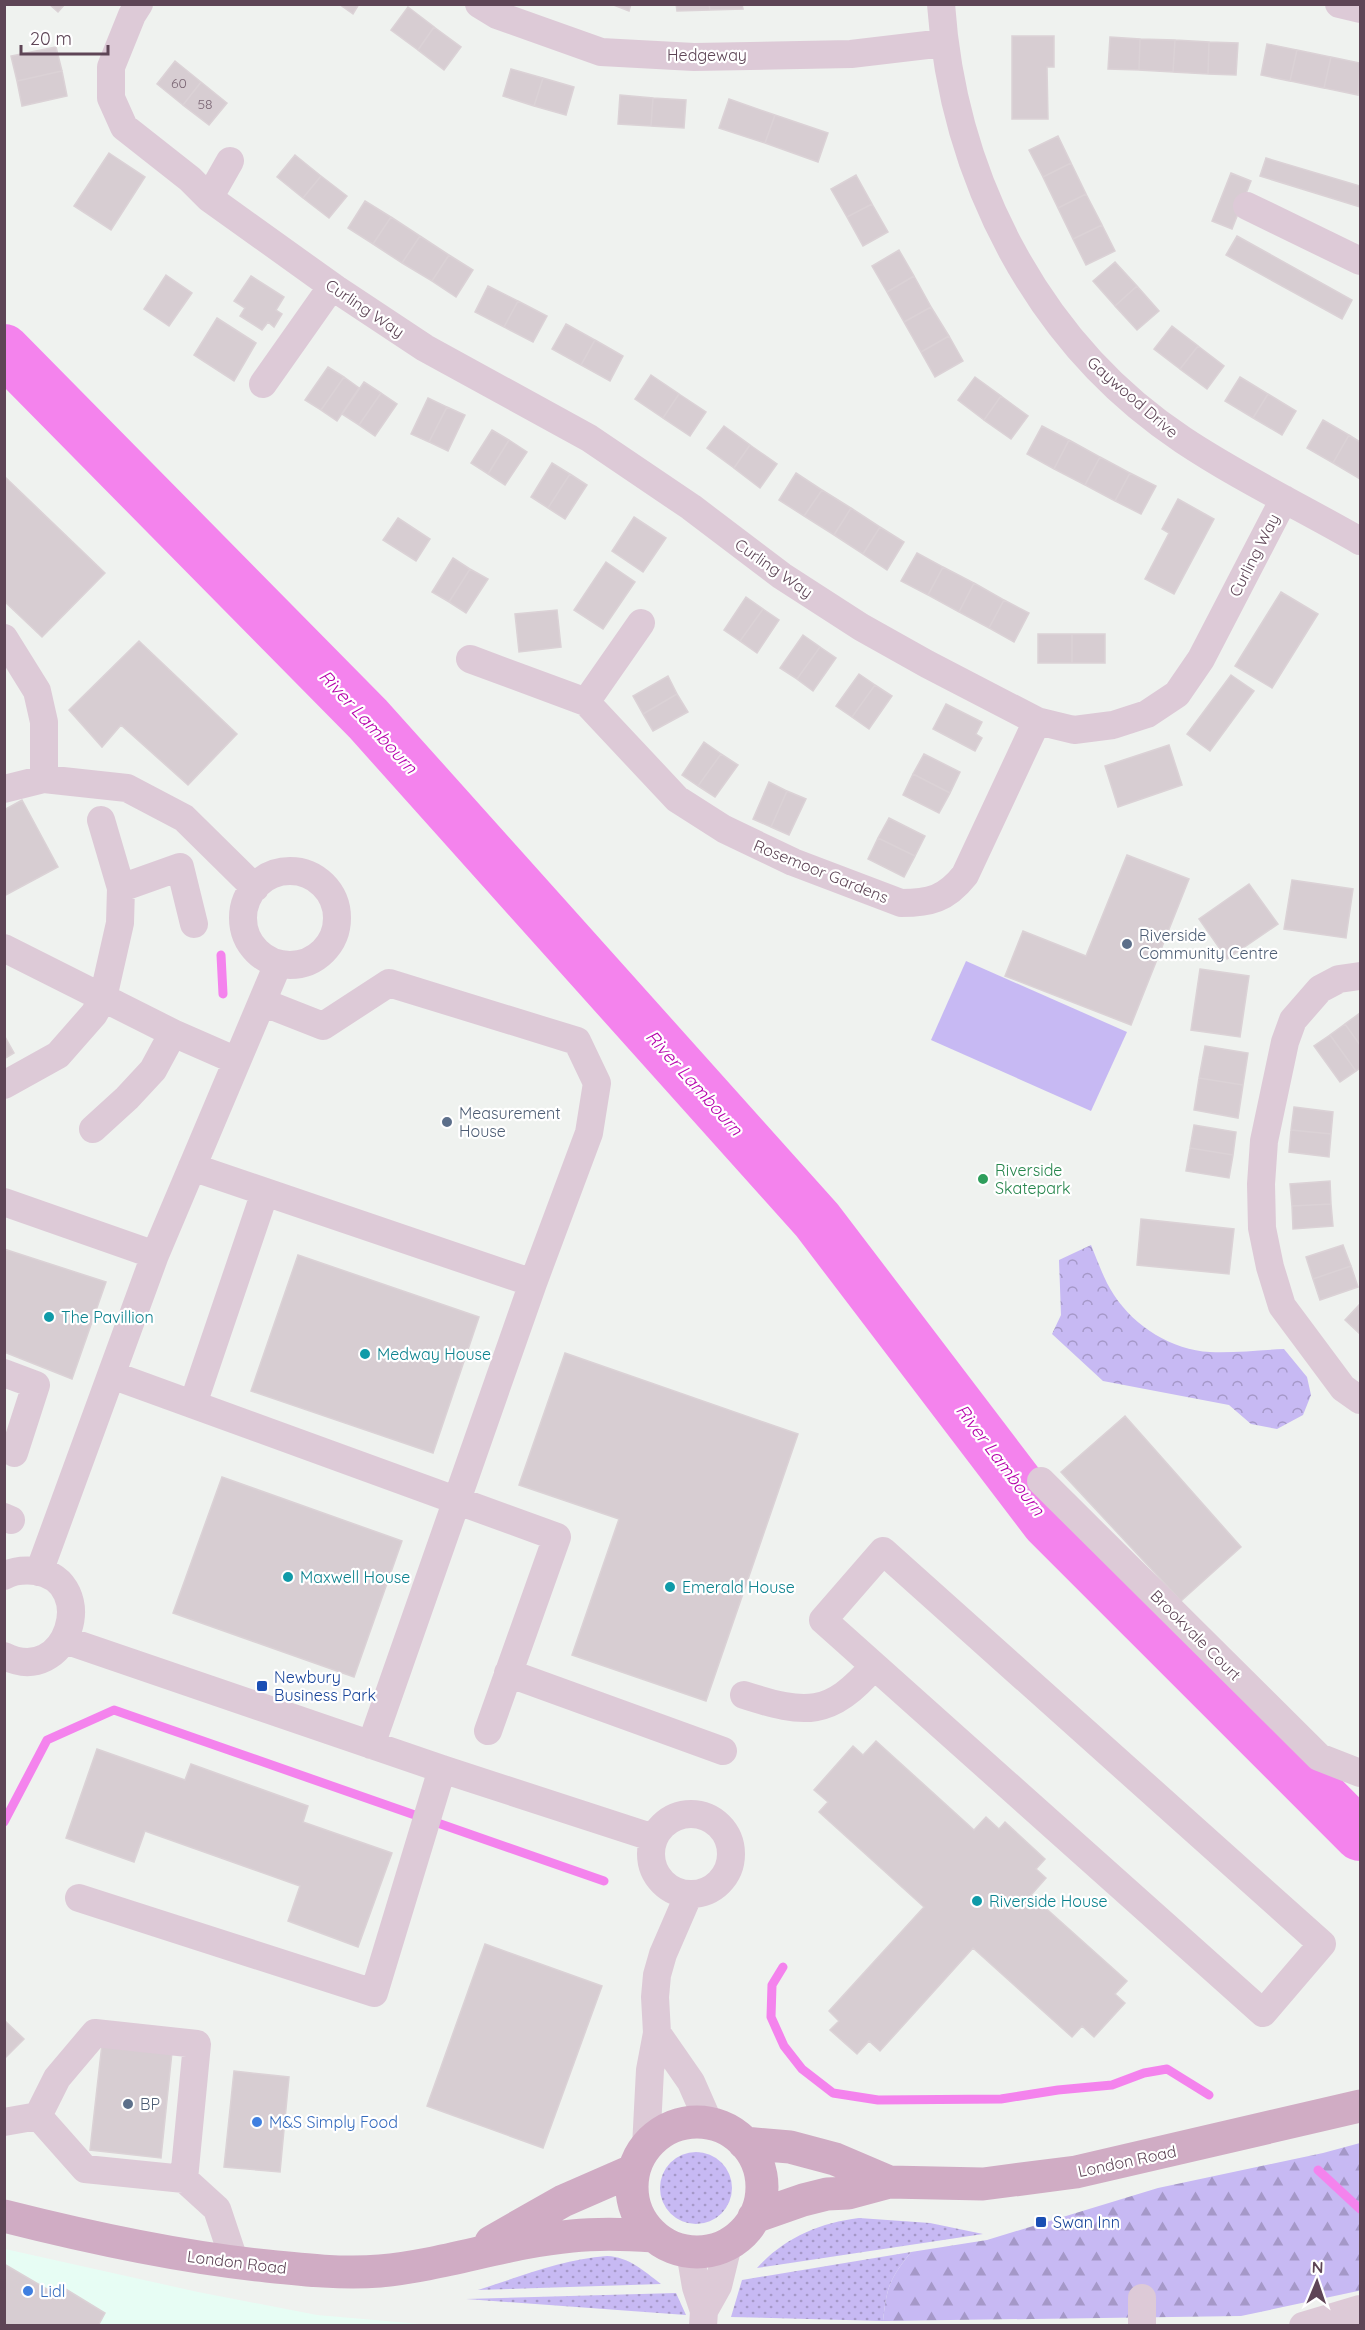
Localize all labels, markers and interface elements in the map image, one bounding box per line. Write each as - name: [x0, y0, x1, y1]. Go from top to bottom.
- scale bar: [21, 18, 108, 56]
- text: 20 m: [30, 27, 72, 50]
- street label: Hedgeway: [667, 45, 747, 65]
- house number: 60: [171, 74, 187, 92]
- house number: 58: [197, 95, 213, 113]
- street label: Curling Way: [322, 274, 408, 342]
- street label: Gaywood Drive: [1083, 352, 1183, 442]
- street label: Curling Way: [1225, 510, 1283, 600]
- street label: Curling Way: [731, 534, 817, 602]
- water label: River Lambourn: [314, 665, 423, 779]
- street label: Rosemoor Gardens: [751, 835, 891, 907]
- place label: Riverside Community Centre: [1139, 925, 1278, 963]
- marker: Riverside Community Centre: [1120, 937, 1134, 951]
- water label: River Lambourn: [641, 1025, 748, 1140]
- place label: Measurement House: [459, 1103, 561, 1141]
- marker: Measurement House: [440, 1115, 454, 1129]
- place label: Riverside Skatepark: [995, 1160, 1071, 1198]
- marker: Riverside Skatepark: [976, 1172, 990, 1186]
- place label: The Pavillion: [61, 1307, 154, 1327]
- marker: The Pavillion: [42, 1310, 56, 1324]
- place label: Medway House: [377, 1344, 491, 1364]
- marker: Medway House: [358, 1347, 372, 1361]
- water label: River Lambourn: [951, 1399, 1050, 1520]
- place label: Maxwell House: [300, 1567, 410, 1587]
- marker: Maxwell House: [281, 1570, 295, 1584]
- place label: Emerald House: [682, 1577, 795, 1597]
- marker: Emerald House: [663, 1580, 677, 1594]
- street label: Brookvale Court: [1147, 1586, 1245, 1684]
- place label: Newbury Business Park: [274, 1667, 376, 1705]
- marker: Newbury Business Park: [255, 1679, 269, 1693]
- place label: Riverside House: [989, 1891, 1108, 1911]
- marker: Riverside House: [970, 1894, 984, 1908]
- place label: BP: [140, 2094, 160, 2114]
- marker: BP: [121, 2097, 135, 2111]
- place label: M&S Simply Food: [269, 2112, 398, 2132]
- marker: M&S Simply Food: [250, 2115, 264, 2129]
- street label: London Road: [1076, 2141, 1178, 2181]
- place label: Swan Inn: [1053, 2212, 1120, 2232]
- marker: Swan Inn: [1034, 2215, 1048, 2229]
- street label: London Road: [186, 2246, 288, 2278]
- north arrow: [1287, 2252, 1347, 2312]
- text: N: [1311, 2257, 1324, 2277]
- place label: Lidl: [40, 2281, 65, 2301]
- marker: Lidl: [21, 2284, 35, 2298]

